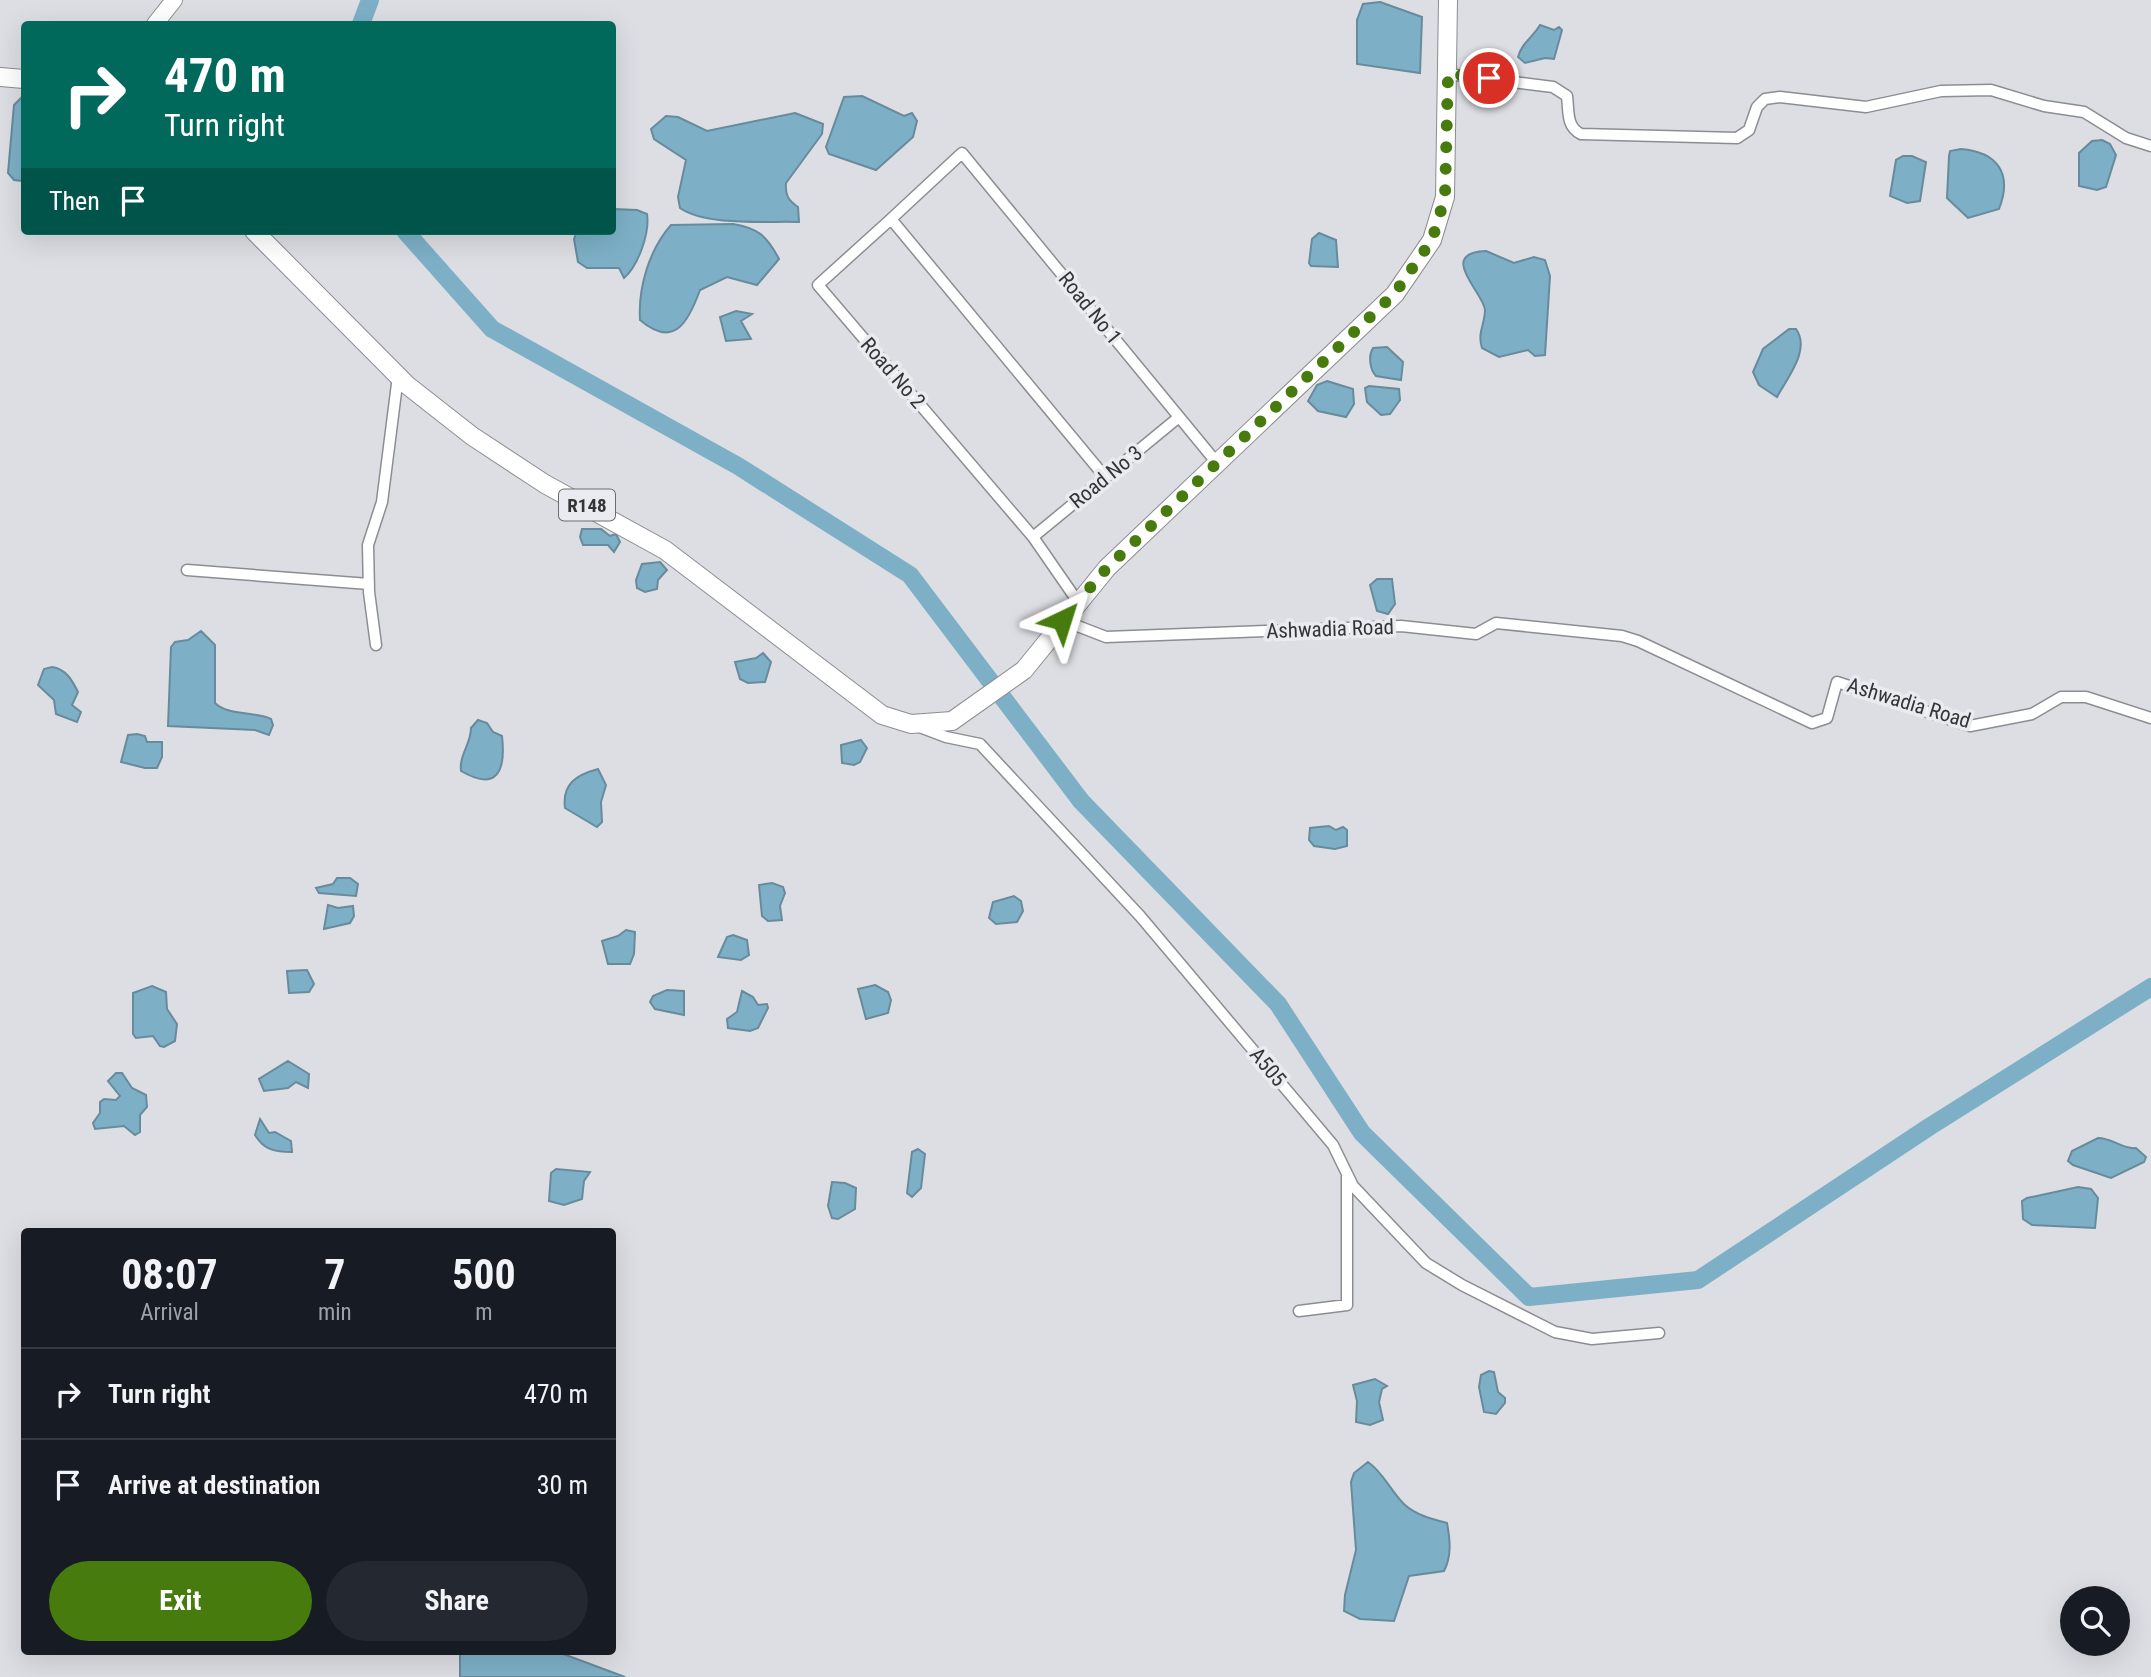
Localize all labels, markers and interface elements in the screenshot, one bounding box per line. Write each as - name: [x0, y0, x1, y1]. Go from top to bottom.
- text: 470 m: [164, 47, 286, 104]
- pin: [1459, 48, 1519, 108]
- icon: right: [49, 49, 140, 140]
- icon: arrive: [1470, 59, 1508, 97]
- text: Turn right: [164, 106, 285, 144]
- icon: arrive: [114, 182, 152, 220]
- text: Then: [49, 186, 100, 216]
- street label: Road No 1: [1054, 267, 1126, 349]
- street label: Road No 2: [856, 333, 930, 413]
- street label: Road No 3: [1065, 441, 1147, 513]
- road number: R148: [559, 490, 615, 520]
- position arrow: [1025, 583, 1099, 657]
- street label: Ashwadia Road: [1266, 615, 1394, 643]
- street label: Ashwadia Road: [1844, 673, 1974, 733]
- street label: A505: [1245, 1043, 1291, 1091]
- text: 08:07: [121, 1250, 218, 1299]
- text: 7: [324, 1250, 345, 1299]
- text: 500: [452, 1250, 516, 1299]
- text: Arrival: [140, 1299, 199, 1326]
- text: min: [318, 1299, 352, 1326]
- text: m: [475, 1299, 492, 1326]
- icon: right: [49, 1375, 87, 1413]
- text: Turn right: [108, 1379, 210, 1409]
- text: 470 m: [524, 1379, 588, 1409]
- icon: arrive: [49, 1466, 87, 1504]
- text: Arrive at destination: [108, 1470, 320, 1500]
- text: 30 m: [537, 1470, 588, 1500]
- button: Exit: [49, 1561, 312, 1641]
- button: Share: [326, 1561, 588, 1641]
- map controls: [2060, 1586, 2130, 1656]
- button: search: [2060, 1586, 2130, 1656]

